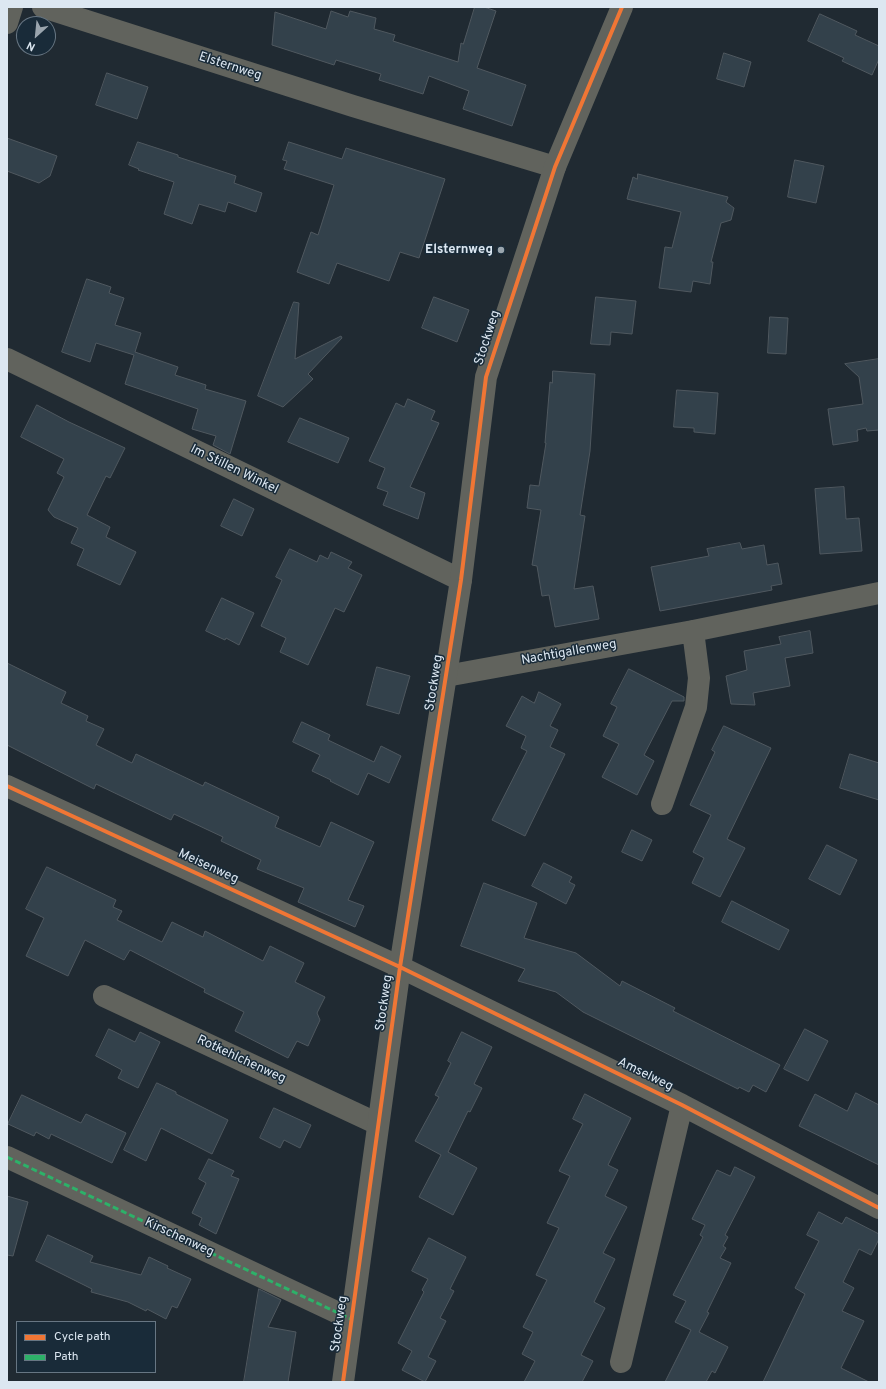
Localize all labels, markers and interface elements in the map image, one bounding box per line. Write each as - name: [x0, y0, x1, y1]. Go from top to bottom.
- north arrow: [16, 16, 56, 56]
- text: N: [24, 38, 38, 54]
- street label: Elsternweg: [197, 50, 263, 84]
- place label: Elsternweg: [425, 242, 493, 258]
- marker: Elsternweg: [496, 245, 506, 255]
- street label: Stockweg: [472, 309, 504, 367]
- street label: Im Stillen Winkel: [187, 442, 281, 498]
- street label: Nachtigallenweg: [520, 637, 618, 669]
- street label: Stockweg: [423, 654, 447, 712]
- street label: Meisenweg: [175, 846, 241, 888]
- street label: Stockweg: [373, 974, 397, 1032]
- street label: Rotkehlchenweg: [194, 1033, 288, 1087]
- street label: Amselweg: [615, 1055, 675, 1095]
- street label: Kirschenweg: [142, 1215, 216, 1261]
- street label: Stockweg: [328, 1295, 352, 1353]
- legend: [16, 1321, 156, 1373]
- text: Cycle path: [54, 1329, 111, 1345]
- text: Path: [54, 1349, 79, 1365]

